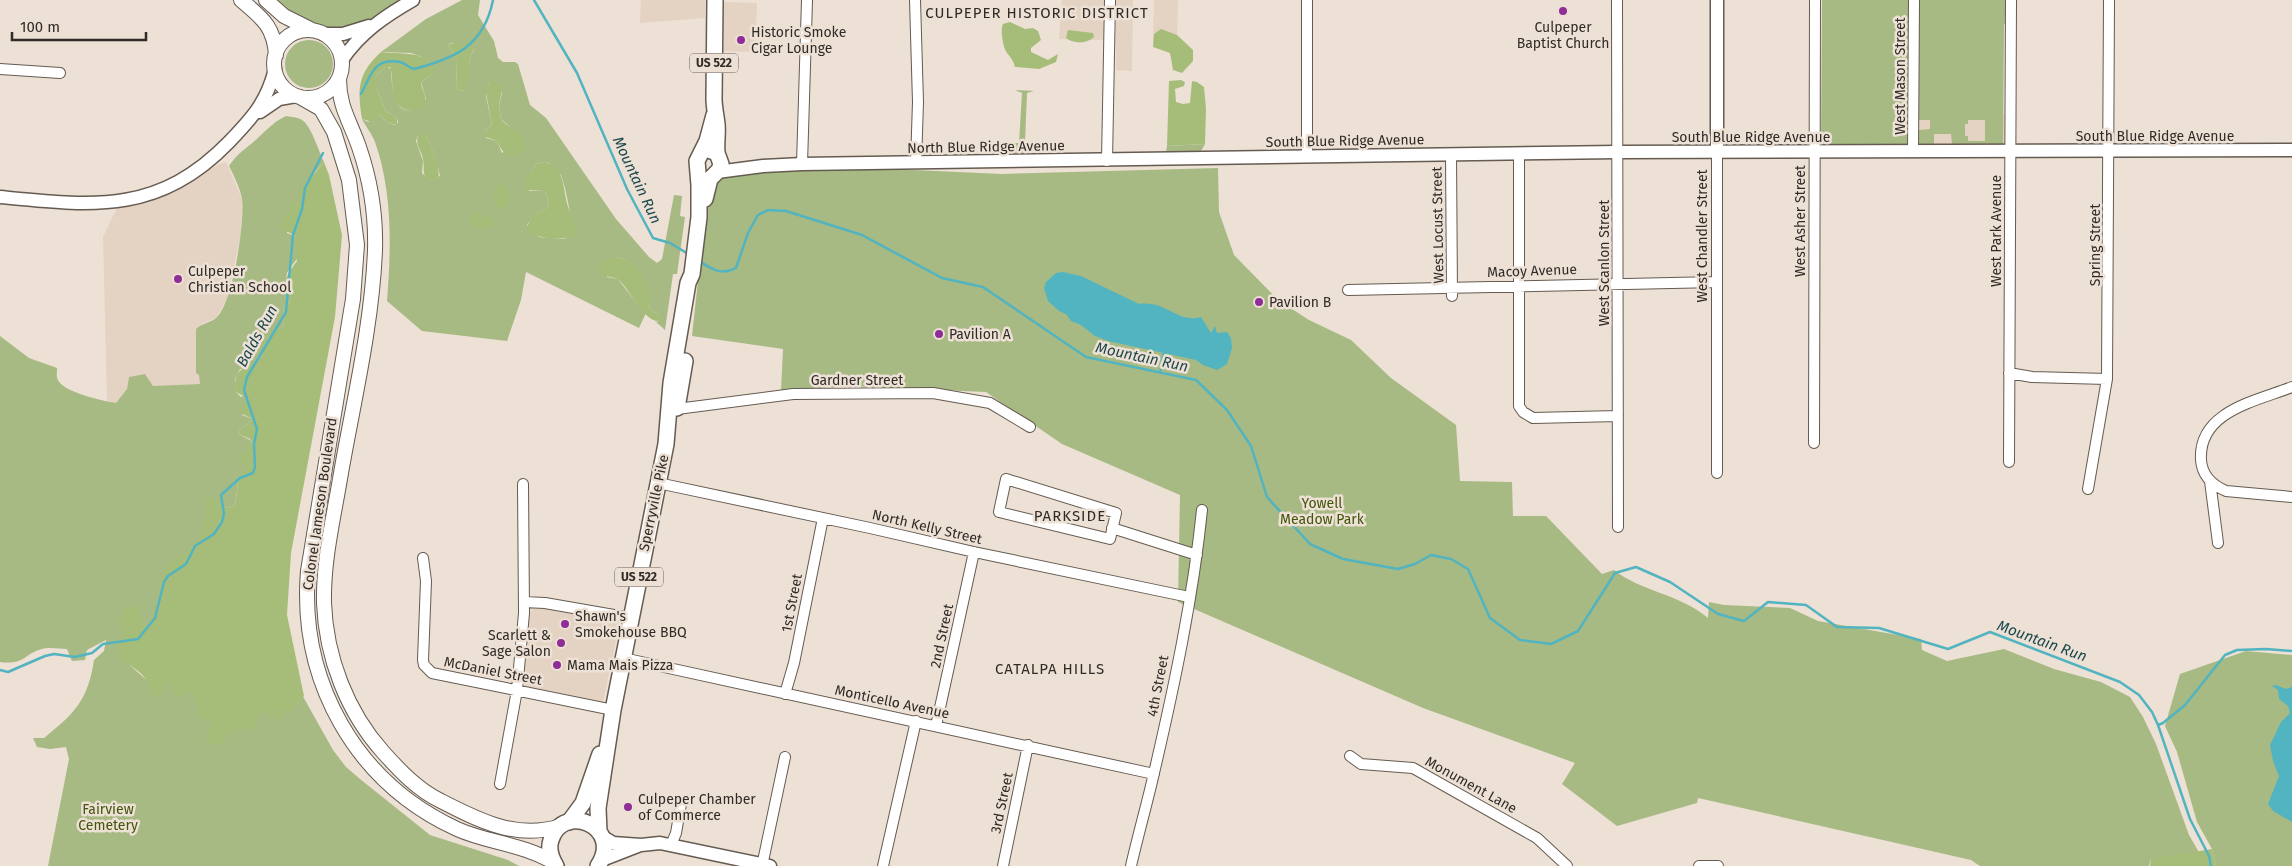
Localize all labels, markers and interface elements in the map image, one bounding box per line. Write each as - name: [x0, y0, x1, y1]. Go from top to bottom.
- district label: CULPEPER HISTORIC DISTRICT: [925, 4, 1149, 22]
- marker: Culpeper Baptist Church: [1557, 5, 1569, 17]
- scale bar: [12, 10, 146, 42]
- street label: West Mason Street: [1892, 16, 1909, 135]
- text: 100 m: [20, 18, 60, 36]
- place label: Culpeper Baptist Church: [1517, 19, 1609, 52]
- place label: Historic Smoke Cigar Lounge: [751, 24, 846, 57]
- marker: Historic Smoke Cigar Lounge: [735, 34, 747, 46]
- road number: US 522: [690, 54, 738, 72]
- street label: South Blue Ridge Avenue: [2076, 128, 2234, 145]
- street label: South Blue Ridge Avenue: [1672, 129, 1830, 146]
- street label: South Blue Ridge Avenue: [1266, 131, 1424, 151]
- water label: Mountain Run: [609, 133, 665, 227]
- street label: North Blue Ridge Avenue: [907, 137, 1065, 157]
- street label: West Asher Street: [1792, 164, 1809, 277]
- street label: West Locust Street: [1428, 165, 1448, 284]
- street label: West Chandler Street: [1694, 168, 1711, 303]
- street label: West Park Avenue: [1988, 175, 2005, 287]
- street label: West Scanlon Street: [1596, 199, 1613, 326]
- street label: Spring Street: [2087, 203, 2104, 286]
- street label: Macoy Avenue: [1487, 261, 1577, 281]
- place label: Culpeper Christian School: [188, 263, 291, 296]
- marker: Culpeper Christian School: [172, 273, 184, 285]
- place label: Pavilion B: [1269, 294, 1331, 311]
- marker: Pavilion B: [1253, 296, 1265, 308]
- water label: Balds Run: [233, 302, 281, 370]
- place label: Pavilion A: [949, 326, 1011, 343]
- marker: Pavilion A: [933, 328, 945, 340]
- water label: Mountain Run: [1094, 338, 1190, 376]
- street label: Gardner Street: [811, 372, 904, 389]
- street label: Colonel Jameson Boulevard: [299, 417, 341, 591]
- street label: Sperryville Pike: [635, 453, 673, 553]
- park label: Yowell Meadow Park: [1280, 495, 1365, 528]
- street label: North Kelly Street: [870, 506, 985, 548]
- district label: PARKSIDE: [1034, 507, 1106, 525]
- road number: US 522: [615, 568, 663, 586]
- street label: 1st Street: [778, 571, 806, 634]
- street label: 2nd Street: [927, 601, 957, 670]
- place label: Shawn's Smokehouse BBQ: [575, 608, 687, 641]
- water label: Mountain Run: [1995, 616, 2089, 666]
- marker: Shawn's Smokehouse BBQ: [559, 618, 571, 630]
- place label: Scarlett & Sage Salon: [482, 627, 551, 660]
- marker: Scarlett & Sage Salon: [555, 637, 567, 649]
- street label: McDaniel Street: [442, 653, 544, 689]
- street label: 4th Street: [1144, 653, 1172, 718]
- place label: Mama Mais Pizza: [567, 657, 673, 674]
- marker: Mama Mais Pizza: [551, 659, 563, 671]
- district label: CATALPA HILLS: [995, 660, 1105, 678]
- street label: Monticello Avenue: [833, 682, 951, 722]
- street label: Monument Lane: [1422, 753, 1520, 817]
- street label: 3rd Street: [987, 770, 1017, 835]
- place label: Culpeper Chamber of Commerce: [638, 791, 756, 824]
- park label: Fairview Cemetery: [78, 801, 138, 834]
- marker: Culpeper Chamber of Commerce: [622, 801, 634, 813]

